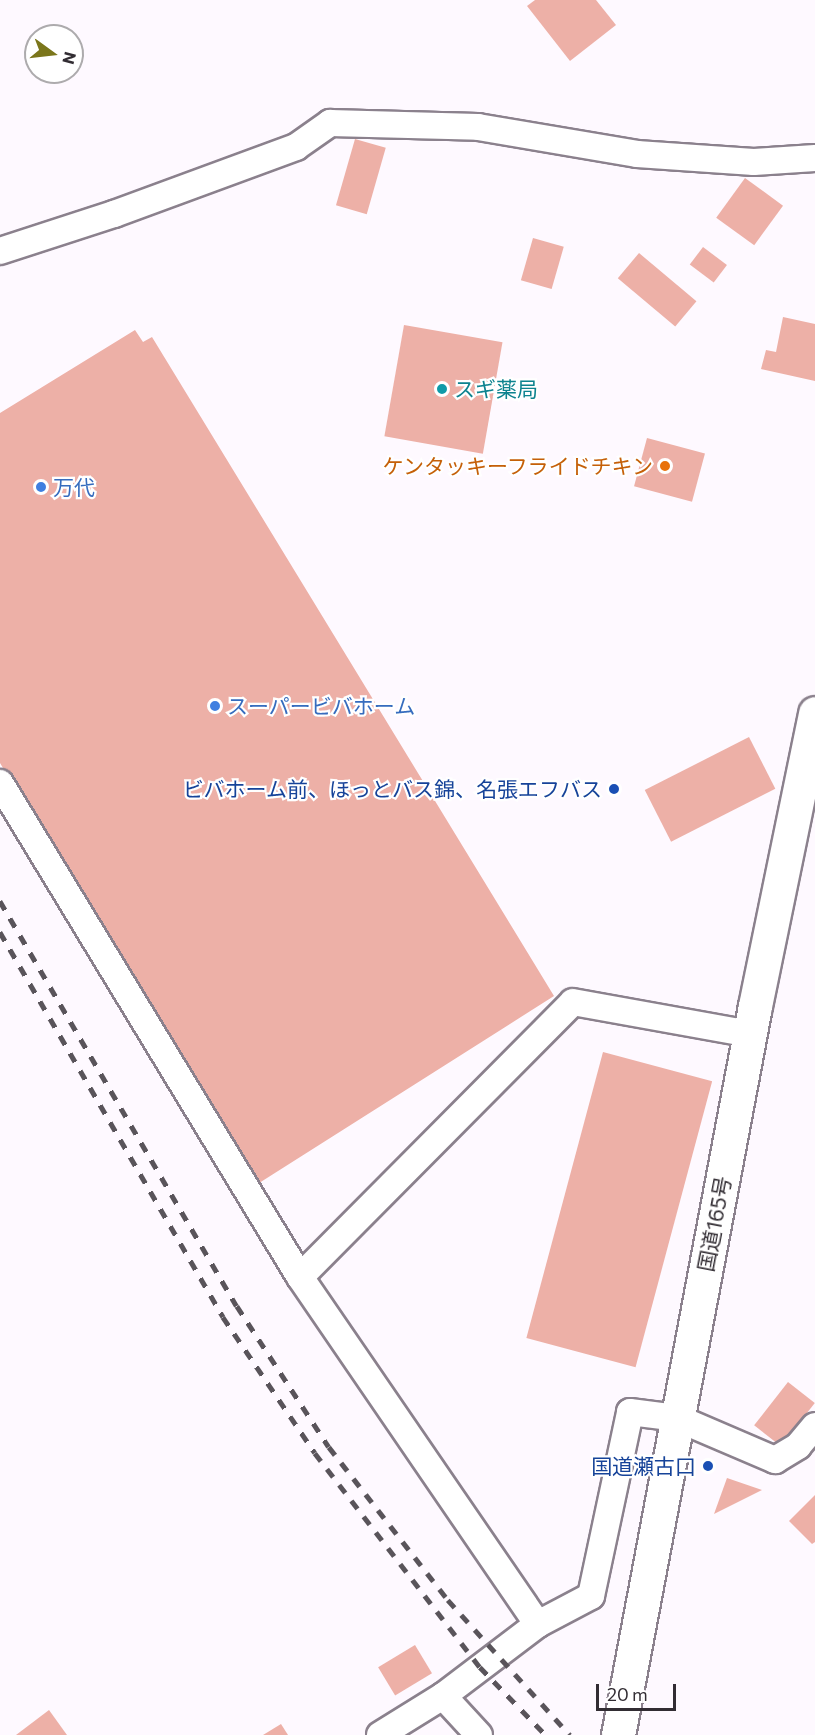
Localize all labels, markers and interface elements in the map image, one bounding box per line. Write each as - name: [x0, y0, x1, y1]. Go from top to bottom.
- north arrow: [24, 24, 84, 84]
- text: N: [59, 50, 81, 67]
- place label: スギ薬局: [454, 376, 538, 402]
- marker: スギ薬局: [435, 382, 449, 396]
- place label: ケンタッキーフライドチキン: [380, 453, 653, 479]
- marker: ケンタッキーフライドチキン: [658, 459, 672, 473]
- place label: 万代: [53, 474, 95, 500]
- marker: 万代: [34, 480, 48, 494]
- place label: スーパービバホーム: [227, 693, 416, 719]
- marker: スーパービバホーム: [208, 699, 222, 713]
- place label: ビバホーム前、ほっとバス錦、名張エフバス: [182, 776, 602, 802]
- marker: ビバホーム前、ほっとバス錦、名張エフバス: [607, 782, 621, 796]
- street label: 国道165号: [692, 1174, 736, 1274]
- place label: 国道瀬古口: [591, 1453, 696, 1479]
- marker: 国道瀬古口: [701, 1459, 715, 1473]
- scale bar: [599, 1672, 678, 1710]
- text: 20 m: [607, 1683, 648, 1705]

